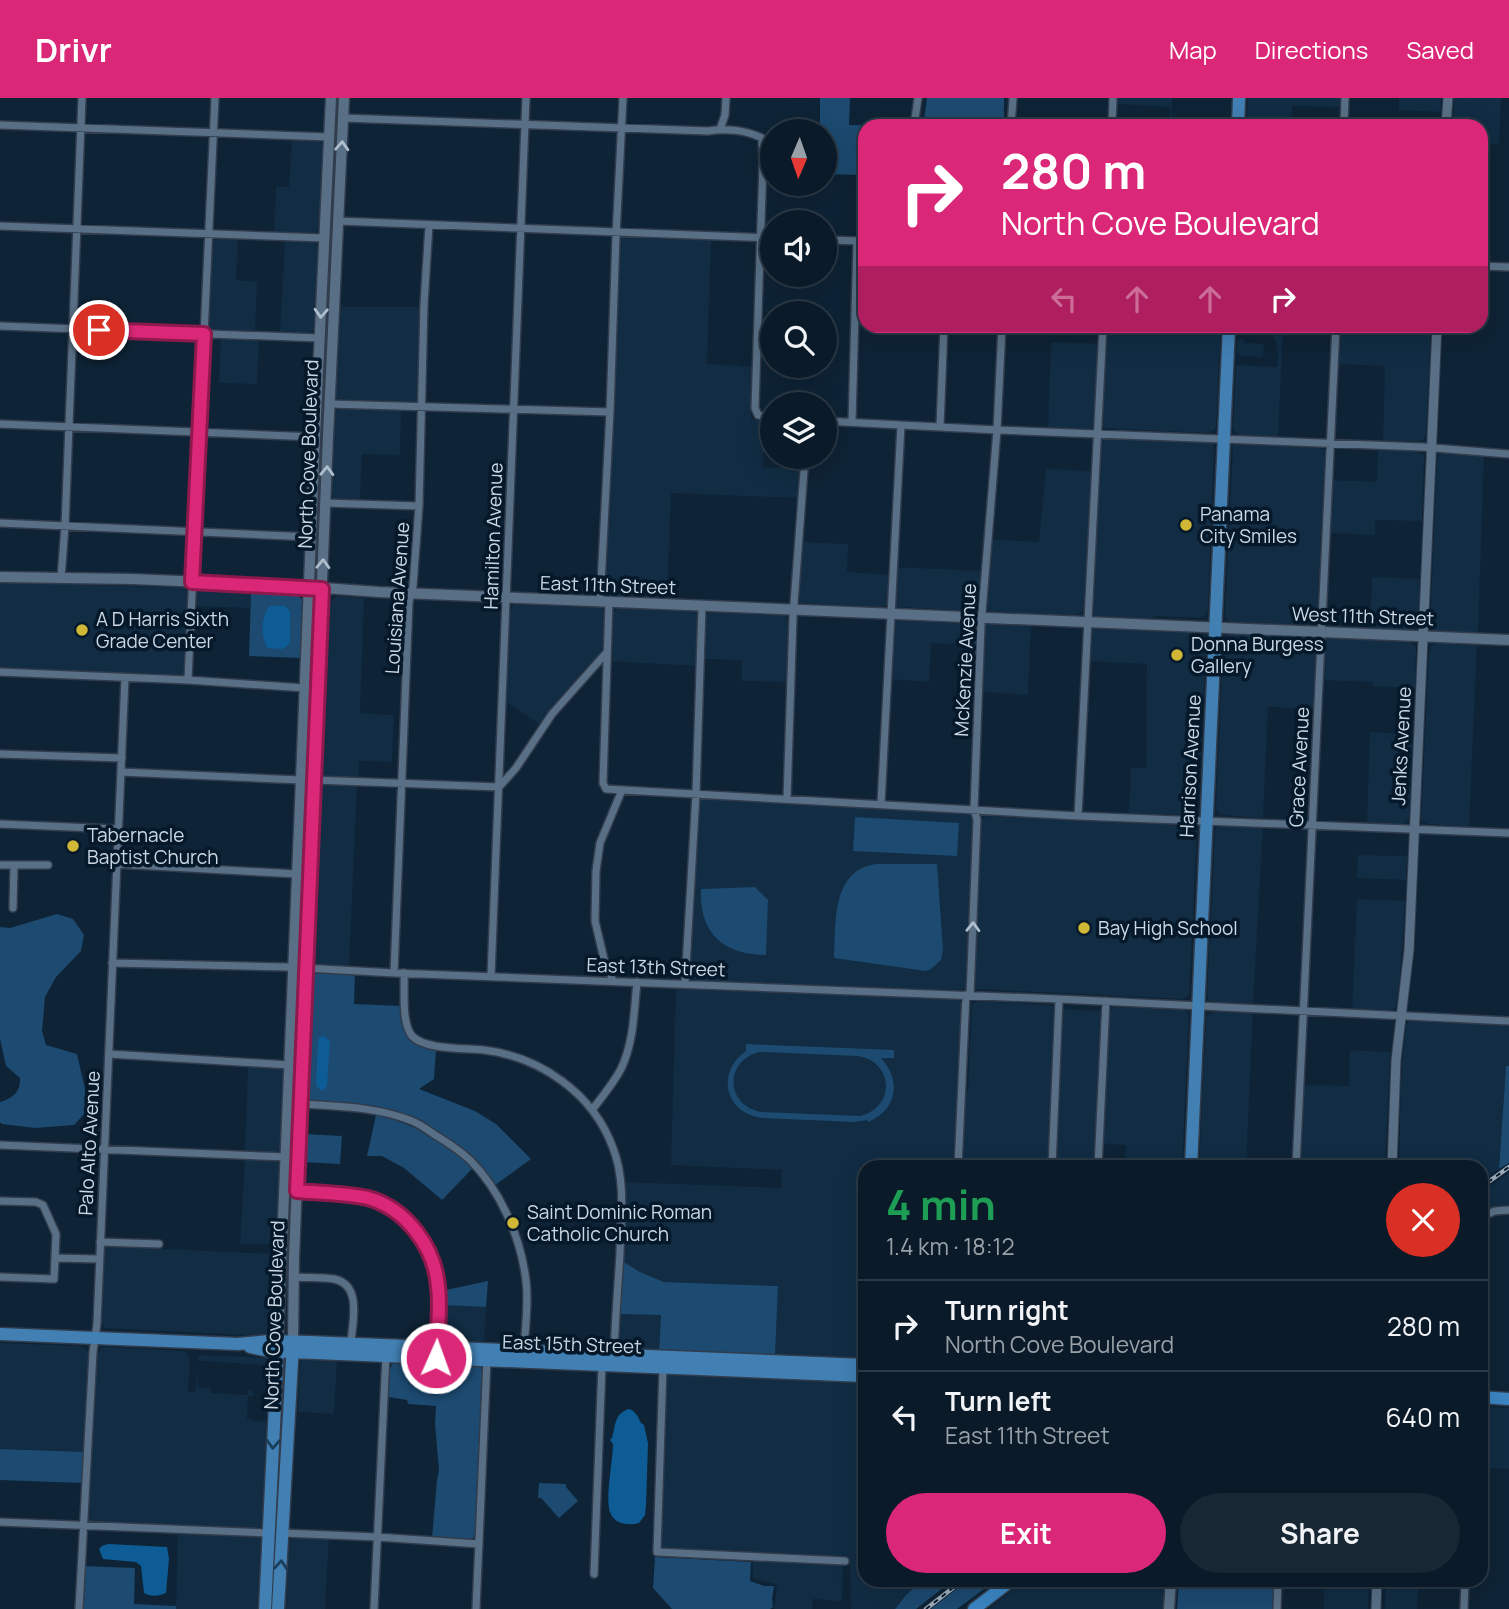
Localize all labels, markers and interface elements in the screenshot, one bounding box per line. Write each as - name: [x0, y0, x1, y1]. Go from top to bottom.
- text: Drivr: [35, 27, 112, 72]
- text: Map: [1169, 33, 1217, 66]
- text: Directions: [1255, 33, 1368, 66]
- text: Saved: [1406, 33, 1474, 66]
- north arrow: [760, 119, 836, 196]
- map controls: [760, 119, 837, 469]
- text: 280 m: [1001, 137, 1146, 204]
- one-way arrow: [334, 140, 349, 151]
- icon: right: [886, 147, 977, 238]
- text: North Cove Boulevard: [1001, 201, 1320, 245]
- button: sound: [760, 210, 837, 287]
- icon: left: [1045, 280, 1083, 318]
- icon: ahead: [1118, 280, 1156, 318]
- icon: ahead: [1191, 280, 1229, 318]
- icon: right: [1264, 280, 1302, 318]
- pin: [69, 300, 129, 360]
- button: search: [760, 301, 837, 378]
- one-way arrow: [313, 308, 328, 319]
- icon: arrive: [80, 311, 118, 349]
- street label: North Cove Boulevard: [292, 359, 324, 549]
- button: layers: [760, 392, 837, 469]
- street label: Hamilton Avenue: [477, 462, 509, 610]
- one-way arrow: [319, 465, 334, 476]
- place label: Panama City Smiles: [1200, 501, 1297, 549]
- marker: Panama City Smiles: [1178, 517, 1194, 533]
- street label: Louisiana Avenue: [379, 521, 415, 675]
- one-way arrow: [315, 558, 330, 569]
- street label: East 11th Street: [540, 570, 676, 600]
- street label: McKenzie Avenue: [948, 583, 982, 737]
- street label: West 11th Street: [1291, 601, 1435, 631]
- place label: A D Harris Sixth Grade Center: [96, 606, 229, 654]
- marker: A D Harris Sixth Grade Center: [74, 622, 90, 638]
- place label: Donna Burgess Gallery: [1191, 631, 1324, 679]
- marker: Donna Burgess Gallery: [1169, 647, 1185, 663]
- street label: Jenks Avenue: [1385, 686, 1417, 806]
- street label: Harrison Avenue: [1173, 694, 1207, 838]
- street label: Grace Avenue: [1283, 706, 1315, 828]
- place label: Tabernacle Baptist Church: [87, 822, 219, 870]
- marker: Tabernacle Baptist Church: [65, 838, 81, 854]
- place label: Bay High School: [1098, 915, 1238, 941]
- marker: Bay High School: [1076, 920, 1092, 936]
- one-way arrow: [965, 921, 981, 932]
- street label: East 13th Street: [586, 952, 726, 982]
- street label: Palo Alto Avenue: [72, 1070, 106, 1216]
- text: 4 min: [886, 1175, 996, 1233]
- button: close: [1386, 1183, 1460, 1257]
- place label: Saint Dominic Roman Catholic Church: [527, 1199, 712, 1247]
- marker: Saint Dominic Roman Catholic Church: [505, 1215, 521, 1231]
- street label: North Cove Boulevard: [258, 1220, 290, 1410]
- text: 1.4 km · 18:12: [886, 1230, 1015, 1262]
- text: Turn right: [945, 1292, 1069, 1328]
- icon: right: [886, 1307, 924, 1345]
- text: 280 m: [1387, 1308, 1460, 1344]
- position arrow: [399, 1321, 473, 1395]
- text: North Cove Boulevard: [945, 1328, 1174, 1360]
- street label: East 15th Street: [502, 1329, 642, 1359]
- text: Turn left: [945, 1383, 1052, 1419]
- icon: left: [886, 1398, 924, 1436]
- text: 640 m: [1385, 1399, 1460, 1435]
- text: East 11th Street: [945, 1419, 1110, 1451]
- one-way arrow: [266, 1438, 281, 1449]
- button: Exit: [886, 1493, 1166, 1573]
- button: Share: [1180, 1493, 1460, 1573]
- one-way arrow: [273, 1560, 288, 1571]

